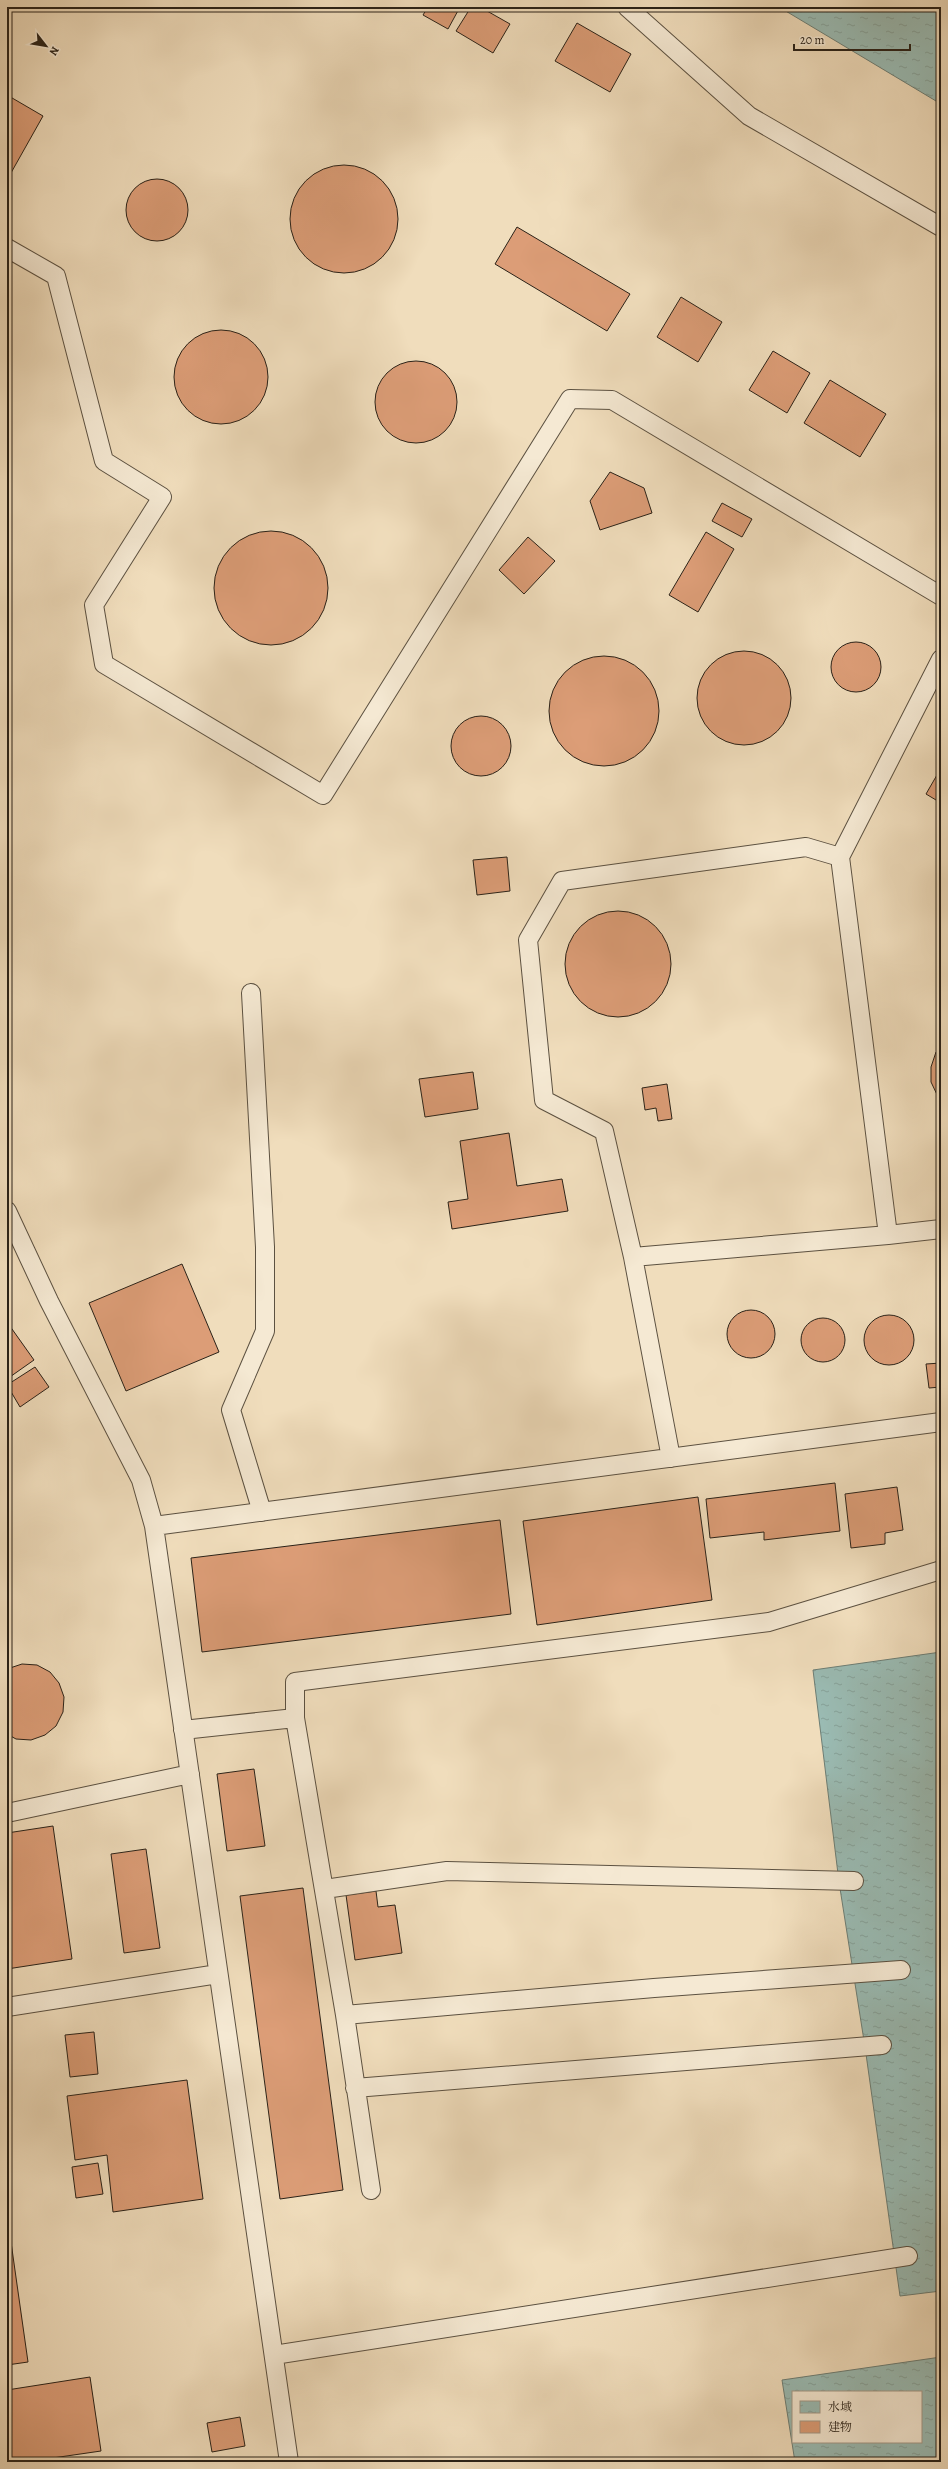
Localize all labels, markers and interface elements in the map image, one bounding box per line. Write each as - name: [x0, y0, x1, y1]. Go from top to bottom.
- north arrow: [26, 26, 66, 66]
- scale bar: [794, 26, 910, 52]
- text: 20 m: [800, 32, 824, 48]
- text: N: [46, 44, 63, 58]
- legend: [792, 2391, 922, 2443]
- text: 水域: [828, 2399, 852, 2415]
- text: 建物: [828, 2419, 852, 2435]

